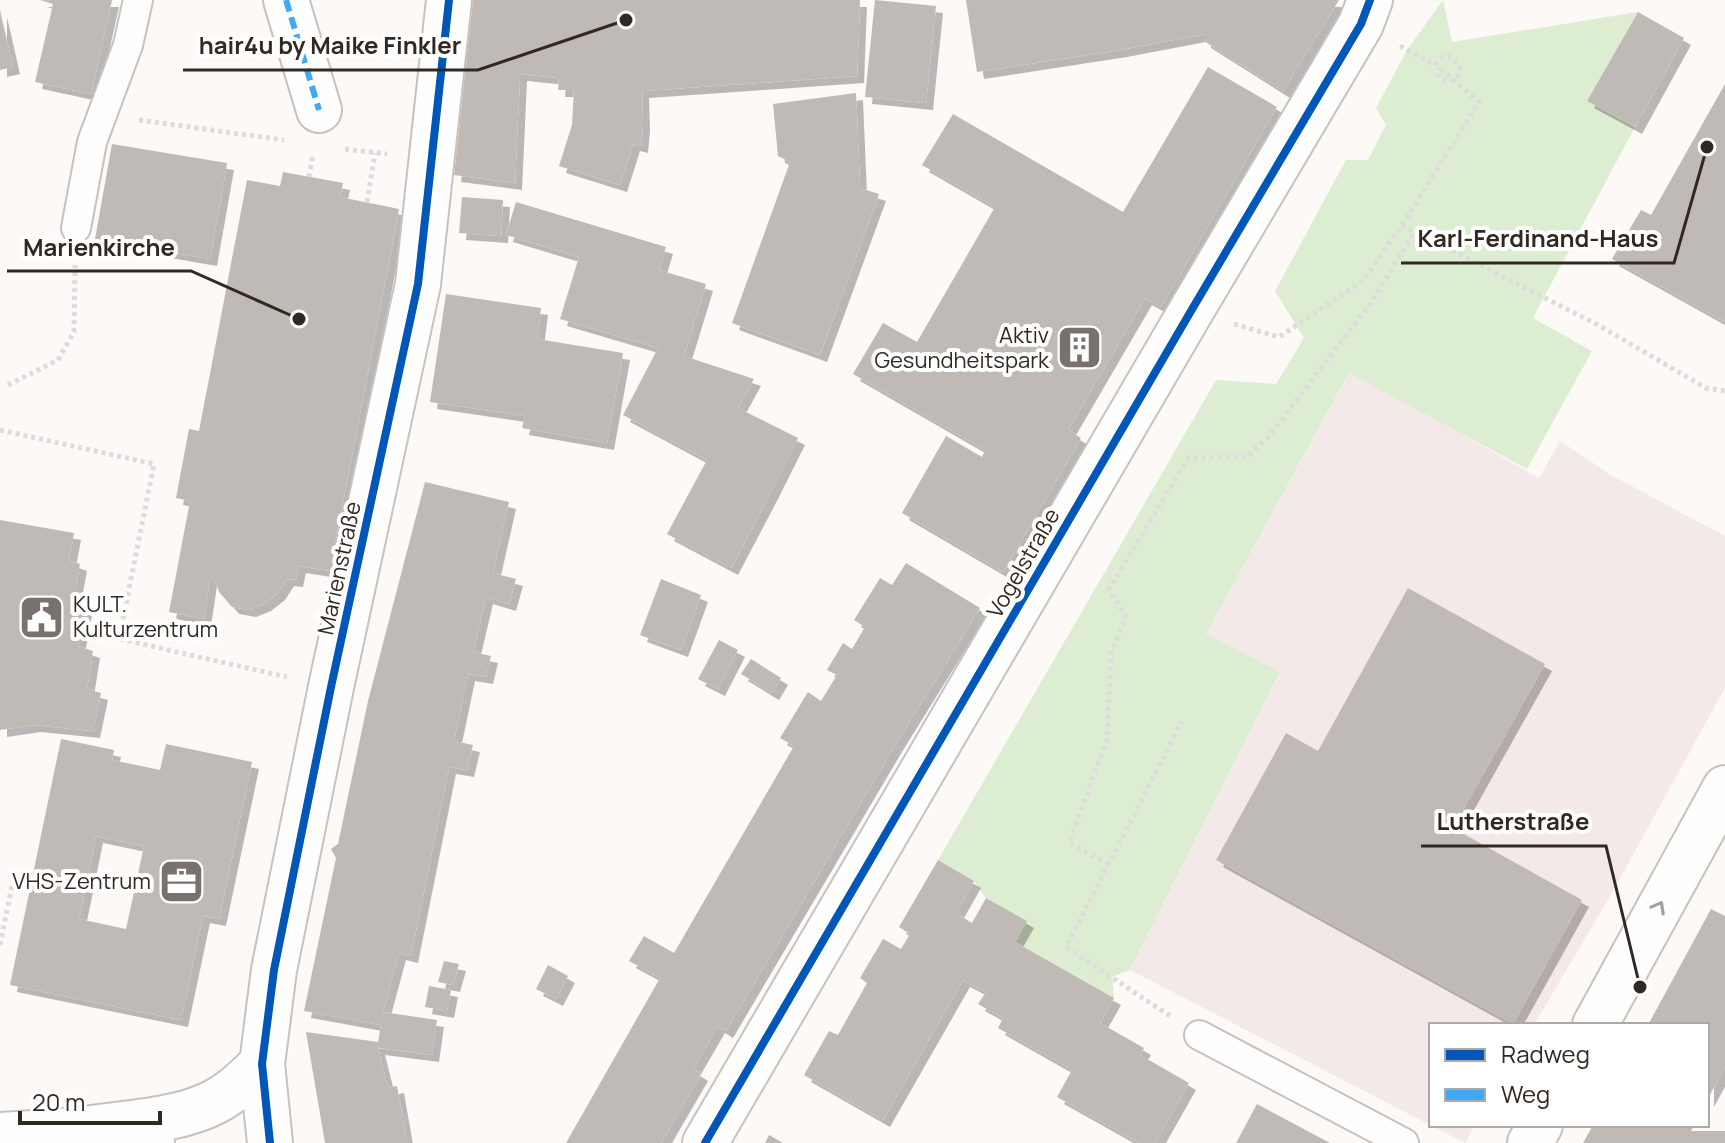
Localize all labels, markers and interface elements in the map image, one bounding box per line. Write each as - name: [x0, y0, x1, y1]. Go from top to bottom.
- callout: hair4u by Maike Finkler: [183, 22, 478, 70]
- text: hair4u by Maike Finkler: [199, 28, 461, 61]
- callout: Karl-Ferdinand-Haus: [1401, 215, 1674, 263]
- text: Karl-Ferdinand-Haus: [1418, 221, 1658, 254]
- callout: Marienkirche: [7, 223, 191, 271]
- text: Marienkirche: [23, 230, 175, 263]
- place label: Aktiv Gesundheitspark: [874, 320, 1050, 375]
- building icon: Aktiv Gesundheitspark: [1056, 324, 1104, 372]
- street label: Marienstraße: [310, 498, 368, 637]
- street label: Vogelstraße: [979, 503, 1067, 623]
- place label: KULT. Kulturzentrum: [73, 589, 218, 644]
- public building icon: KULT. Kulturzentrum: [18, 593, 66, 641]
- callout: Lutherstraße: [1421, 798, 1606, 846]
- text: Lutherstraße: [1437, 804, 1589, 837]
- office icon: VHS-Zentrum: [158, 857, 206, 905]
- place label: VHS-Zentrum: [12, 866, 151, 896]
- one-way arrow: [1649, 902, 1665, 916]
- legend: [1429, 1023, 1709, 1127]
- text: Radweg: [1501, 1037, 1590, 1070]
- scale bar: [20, 1075, 160, 1125]
- text: Weg: [1501, 1077, 1550, 1110]
- text: 20 m: [32, 1085, 85, 1118]

